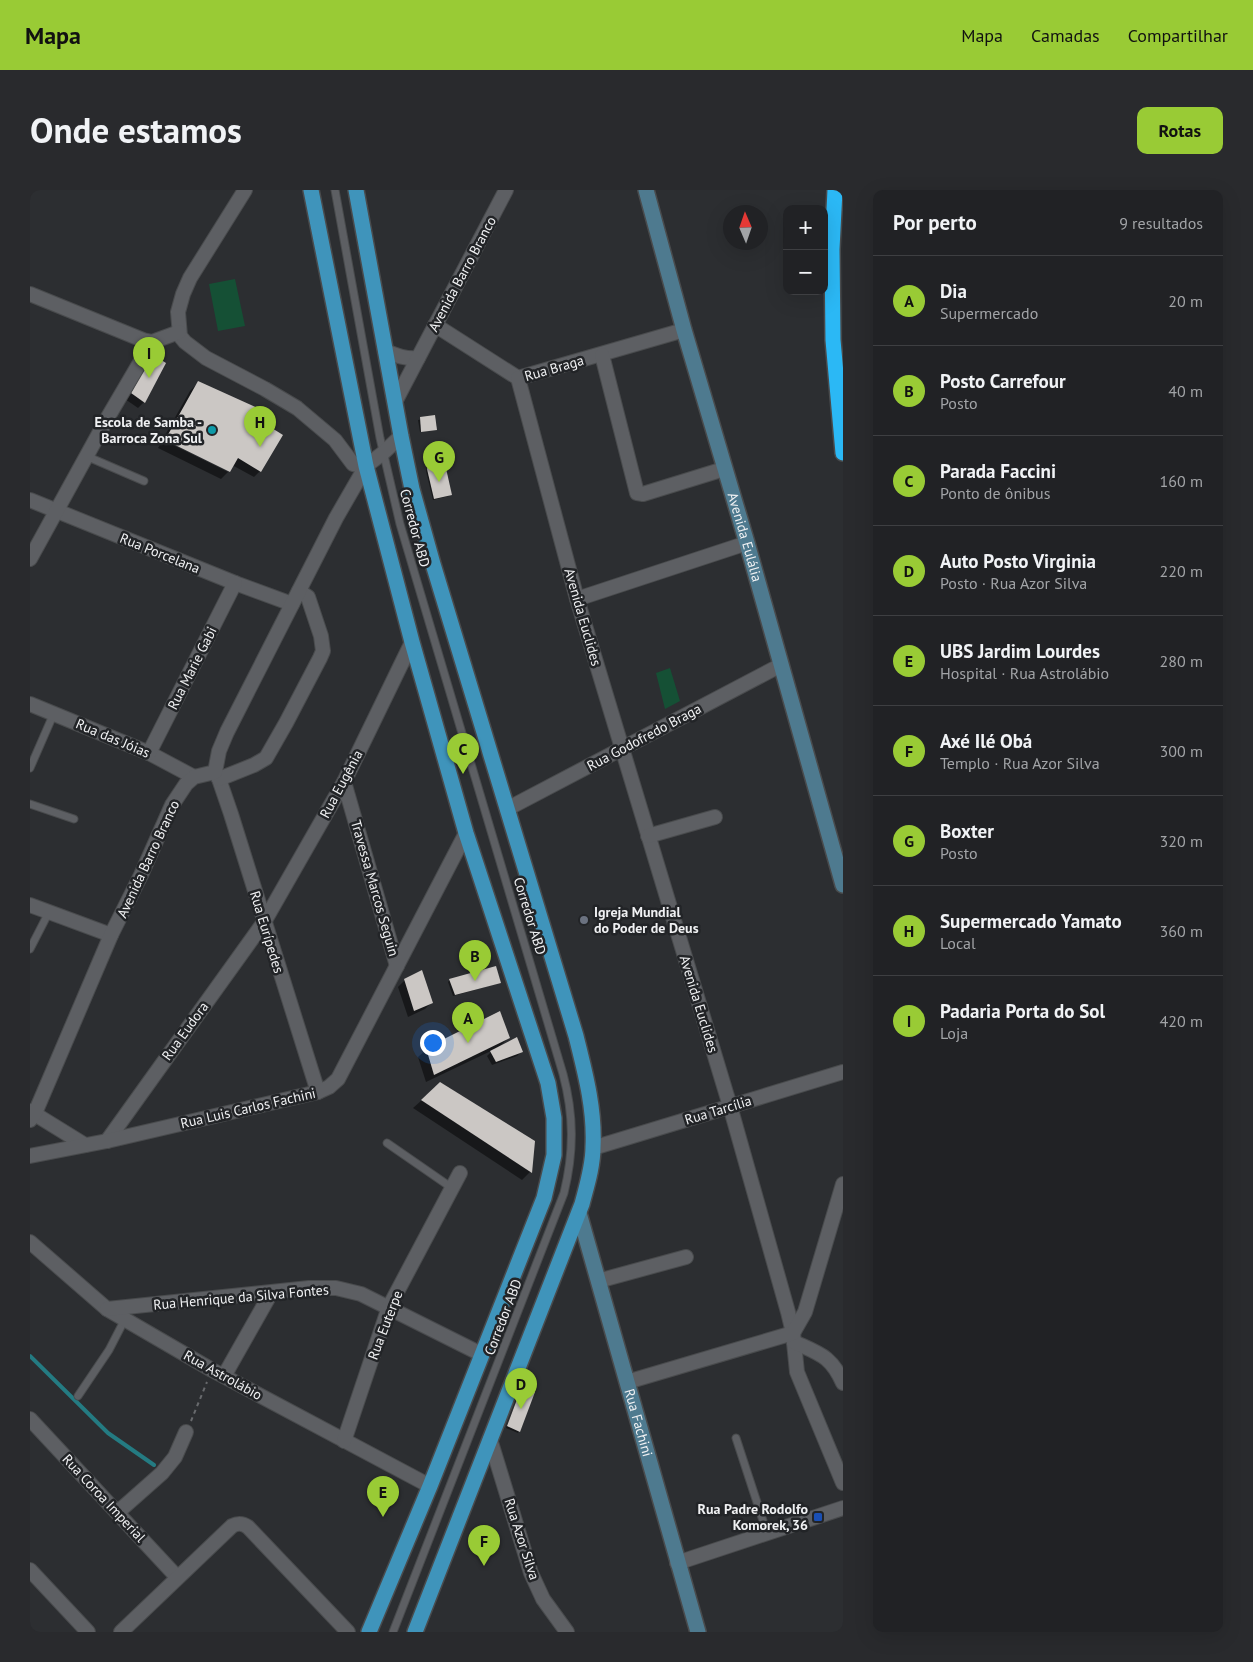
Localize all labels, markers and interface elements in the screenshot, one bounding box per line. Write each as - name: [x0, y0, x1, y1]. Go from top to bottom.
- text: Mapa: [25, 20, 81, 51]
- text: Mapa: [961, 24, 1003, 47]
- text: Camadas: [1031, 24, 1100, 47]
- text: Compartilhar: [1128, 24, 1228, 47]
- text: Onde estamos: [30, 107, 242, 153]
- button: Rotas: [1137, 107, 1223, 154]
- north arrow: [723, 205, 768, 250]
- map controls: [783, 205, 828, 295]
- button: +: [783, 205, 828, 250]
- text: Por perto: [893, 209, 977, 236]
- street label: Avenida Barro Branco: [424, 213, 500, 335]
- text: 9 resultados: [1119, 213, 1203, 233]
- button: −: [783, 250, 828, 295]
- text: Dia: [940, 279, 967, 303]
- text: A: [904, 291, 914, 311]
- text: 20 m: [1168, 291, 1203, 311]
- text: Supermercado: [940, 303, 1038, 323]
- pin: I: [133, 337, 165, 378]
- street label: Rua Braga: [522, 351, 586, 385]
- text: Posto Carrefour: [940, 369, 1066, 393]
- text: B: [904, 381, 914, 401]
- text: 40 m: [1168, 381, 1203, 401]
- text: Posto: [940, 393, 978, 413]
- pin: H: [244, 406, 276, 447]
- place label: Escola de Samba - Barroca Zona Sul: [95, 413, 203, 447]
- marker: Escola de Samba - Barroca Zona Sul: [206, 424, 218, 436]
- pin: G: [423, 441, 455, 482]
- text: Parada Faccini: [940, 459, 1056, 483]
- text: C: [905, 471, 913, 491]
- text: 160 m: [1160, 471, 1203, 491]
- text: Ponto de ônibus: [940, 483, 1050, 503]
- street label: Corredor ABD: [396, 487, 434, 569]
- street label: Avenida Eulália: [724, 490, 766, 584]
- street label: Rua Porcelana: [117, 529, 203, 577]
- text: Auto Posto Virginia: [940, 549, 1096, 573]
- text: D: [904, 561, 914, 581]
- text: 220 m: [1160, 561, 1203, 581]
- street label: Avenida Euclides: [560, 566, 606, 668]
- text: Posto · Rua Azor Silva: [940, 573, 1087, 593]
- street label: Rua Marie Gabi: [163, 624, 221, 712]
- text: UBS Jardim Lourdes: [940, 639, 1100, 663]
- text: E: [905, 651, 913, 671]
- text: 280 m: [1160, 651, 1203, 671]
- text: Hospital · Rua Astrolábio: [940, 663, 1109, 683]
- street label: Rua Godofredo Braga: [584, 699, 704, 775]
- street label: Rua das Jóias: [73, 714, 153, 762]
- text: Axé Ilé Obá: [940, 729, 1032, 753]
- pin: C: [447, 733, 479, 774]
- text: F: [905, 741, 913, 761]
- text: 300 m: [1160, 741, 1203, 761]
- street label: Rua Eugênia: [316, 747, 366, 821]
- text: Templo · Rua Azor Silva: [940, 753, 1100, 773]
- street label: Avenida Barro Branco: [113, 797, 183, 921]
- street label: Travessa Marcos Seguin: [347, 818, 403, 958]
- text: Boxter: [940, 819, 994, 843]
- text: G: [904, 831, 914, 851]
- text: 320 m: [1160, 831, 1203, 851]
- text: Posto: [940, 843, 978, 863]
- street label: Corredor ABD: [510, 875, 550, 957]
- street label: Rua Eurípedes: [246, 889, 288, 975]
- place label: Igreja Mundial do Poder de Deus: [594, 903, 699, 937]
- text: Supermercado Yamato: [940, 909, 1122, 933]
- marker: Igreja Mundial do Poder de Deus: [578, 914, 590, 926]
- text: H: [904, 921, 914, 941]
- text: 360 m: [1160, 921, 1203, 941]
- text: Local: [940, 933, 976, 953]
- pin: B: [459, 940, 491, 981]
- street label: Avenida Euclides: [676, 953, 722, 1055]
- street label: Rua Eudora: [158, 998, 212, 1064]
- text: Padaria Porta do Sol: [940, 999, 1105, 1023]
- pin: A: [452, 1002, 484, 1043]
- text: I: [907, 1011, 911, 1031]
- text: 420 m: [1160, 1011, 1203, 1031]
- text: Loja: [940, 1023, 968, 1043]
- your location: [420, 1030, 446, 1056]
- street label: Rua Luis Carlos Fachini: [179, 1084, 317, 1132]
- street label: Rua Tarcília: [682, 1091, 754, 1129]
- street label: Corredor ABD: [480, 1276, 526, 1358]
- street label: Rua Henrique da Silva Fontes: [153, 1280, 330, 1314]
- street label: Rua Euterpe: [364, 1288, 406, 1362]
- street label: Rua Astrolábio: [181, 1346, 265, 1404]
- pin: D: [505, 1368, 537, 1409]
- street label: Rua Fachini: [620, 1387, 657, 1459]
- street label: Rua Coroa Imperial: [59, 1450, 149, 1546]
- pin: E: [367, 1476, 399, 1517]
- street label: Rua Azor Silva: [500, 1496, 544, 1582]
- place label: Rua Padre Rodolfo Komorek, 36: [697, 1500, 808, 1534]
- marker: Rua Padre Rodolfo Komorek, 36: [812, 1511, 824, 1523]
- pin: F: [468, 1525, 500, 1566]

